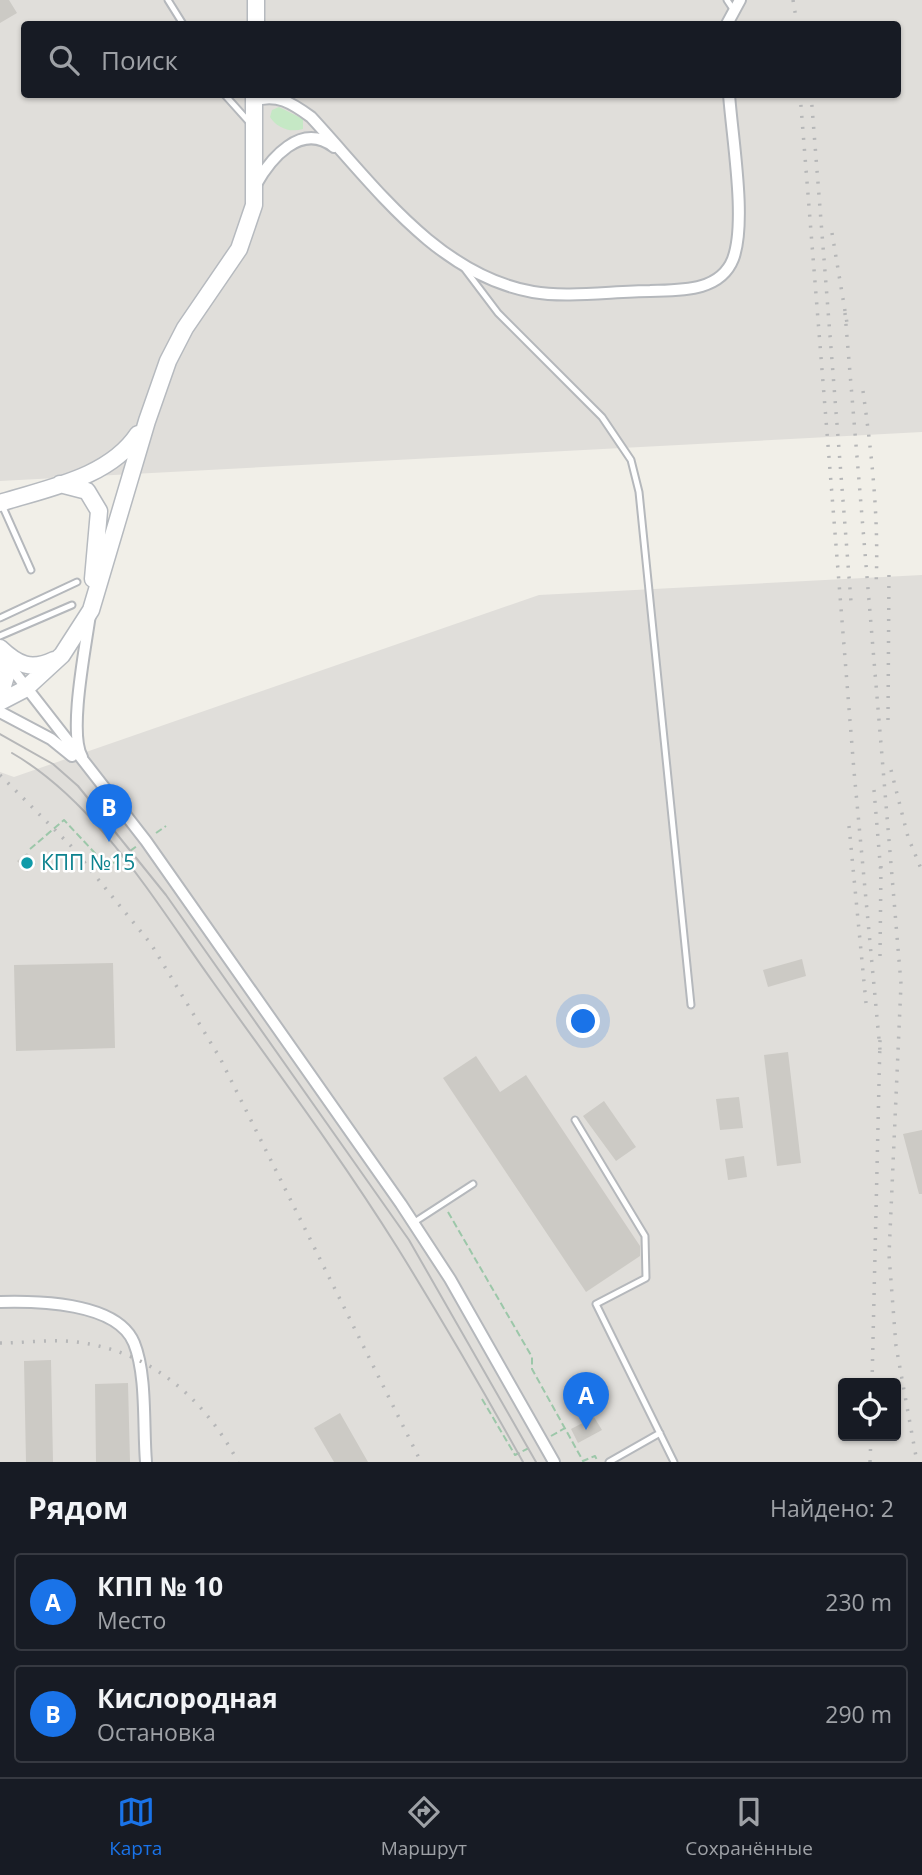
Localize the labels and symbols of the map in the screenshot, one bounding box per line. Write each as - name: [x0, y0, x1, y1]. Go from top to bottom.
- pin: B: [86, 784, 132, 842]
- place label: КПП №15: [41, 848, 135, 876]
- marker: КПП №15: [19, 855, 35, 871]
- your location: [566, 1004, 600, 1038]
- pin: A: [563, 1372, 609, 1430]

